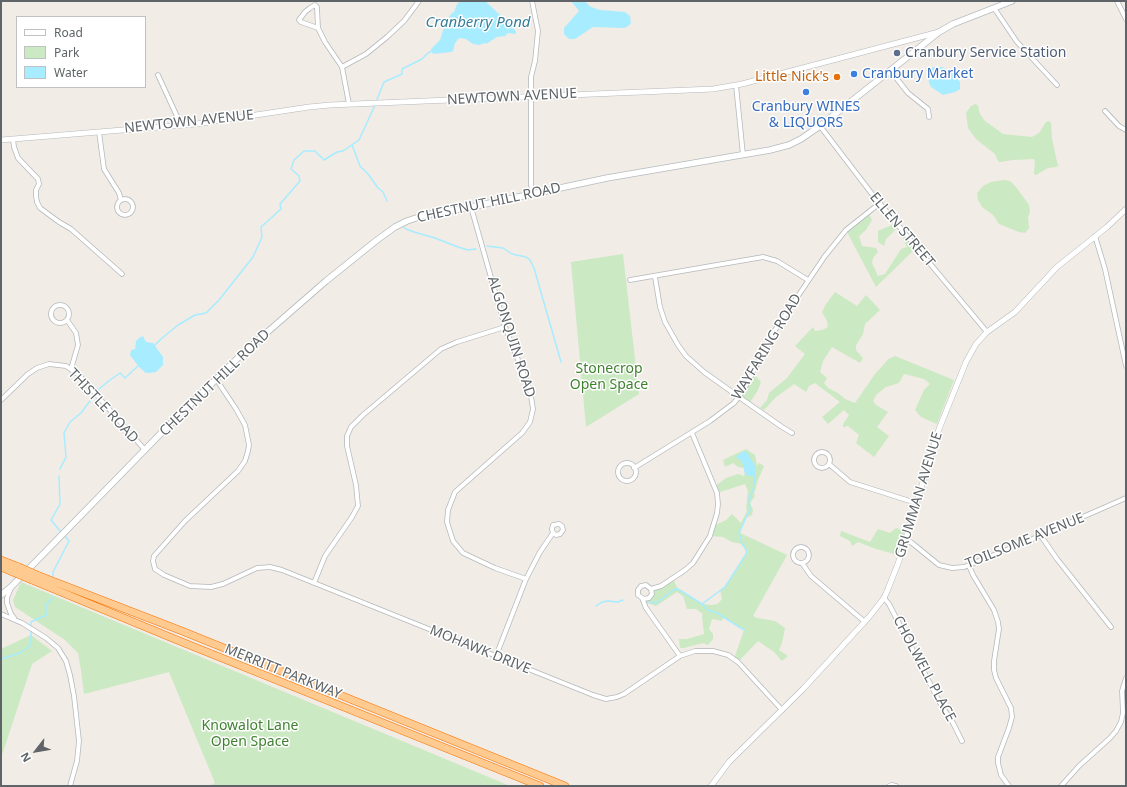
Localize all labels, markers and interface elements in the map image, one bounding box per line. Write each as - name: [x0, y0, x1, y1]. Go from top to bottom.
- water label: Cranberry Pond: [425, 14, 531, 32]
- legend: [16, 16, 146, 88]
- text: Road: [54, 24, 83, 41]
- text: Park: [54, 44, 79, 61]
- place label: Cranbury Service Station: [905, 45, 1066, 61]
- marker: Cranbury Service Station: [892, 48, 902, 58]
- text: Water: [54, 64, 88, 81]
- place label: Cranbury Market: [862, 66, 973, 82]
- place label: Little Nick's: [755, 69, 829, 85]
- marker: Cranbury Market: [849, 69, 859, 79]
- marker: Little Nick's: [832, 72, 842, 82]
- street label: NEWTOWN AVENUE: [447, 85, 577, 109]
- marker: Cranbury WINES & LIQUORS: [801, 87, 811, 97]
- place label: Cranbury WINES & LIQUORS: [752, 99, 860, 132]
- street label: NEWTOWN AVENUE: [123, 107, 255, 137]
- street label: CHESTNUT HILL ROAD: [415, 180, 563, 226]
- street label: ELLEN STREET: [866, 189, 938, 271]
- street label: ALGONQUIN ROAD: [483, 274, 539, 400]
- street label: WAYFARING ROAD: [729, 291, 805, 403]
- street label: CHESTNUT HILL ROAD: [156, 326, 274, 440]
- park label: Stonecrop Open Space: [570, 361, 648, 394]
- street label: THISTLE ROAD: [64, 365, 142, 447]
- street label: GRUMMAN AVENUE: [892, 430, 946, 560]
- street label: TOILSOME AVENUE: [963, 510, 1087, 572]
- street label: CHOLWELL PLACE: [889, 613, 959, 725]
- street label: MOHAWK DRIVE: [427, 622, 533, 678]
- street label: MERRITT PARKWAY: [222, 641, 344, 703]
- park label: Knowalot Lane Open Space: [202, 718, 298, 750]
- north arrow: [16, 731, 56, 771]
- text: N: [17, 750, 34, 765]

